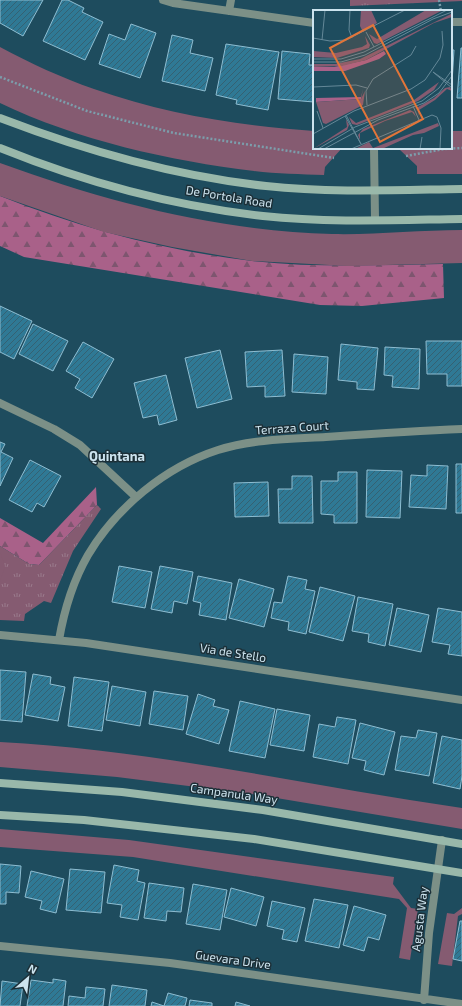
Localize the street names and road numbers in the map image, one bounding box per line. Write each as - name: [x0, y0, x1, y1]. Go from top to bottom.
- street label: De Portola Road: [185, 182, 274, 210]
- street label: Terraza Court: [255, 417, 330, 437]
- street label: Via de Stello: [199, 640, 268, 664]
- street label: Campanula Way: [190, 780, 279, 806]
- street label: Agusta Way: [408, 885, 430, 952]
- street label: Guevara Drive: [194, 947, 272, 971]

